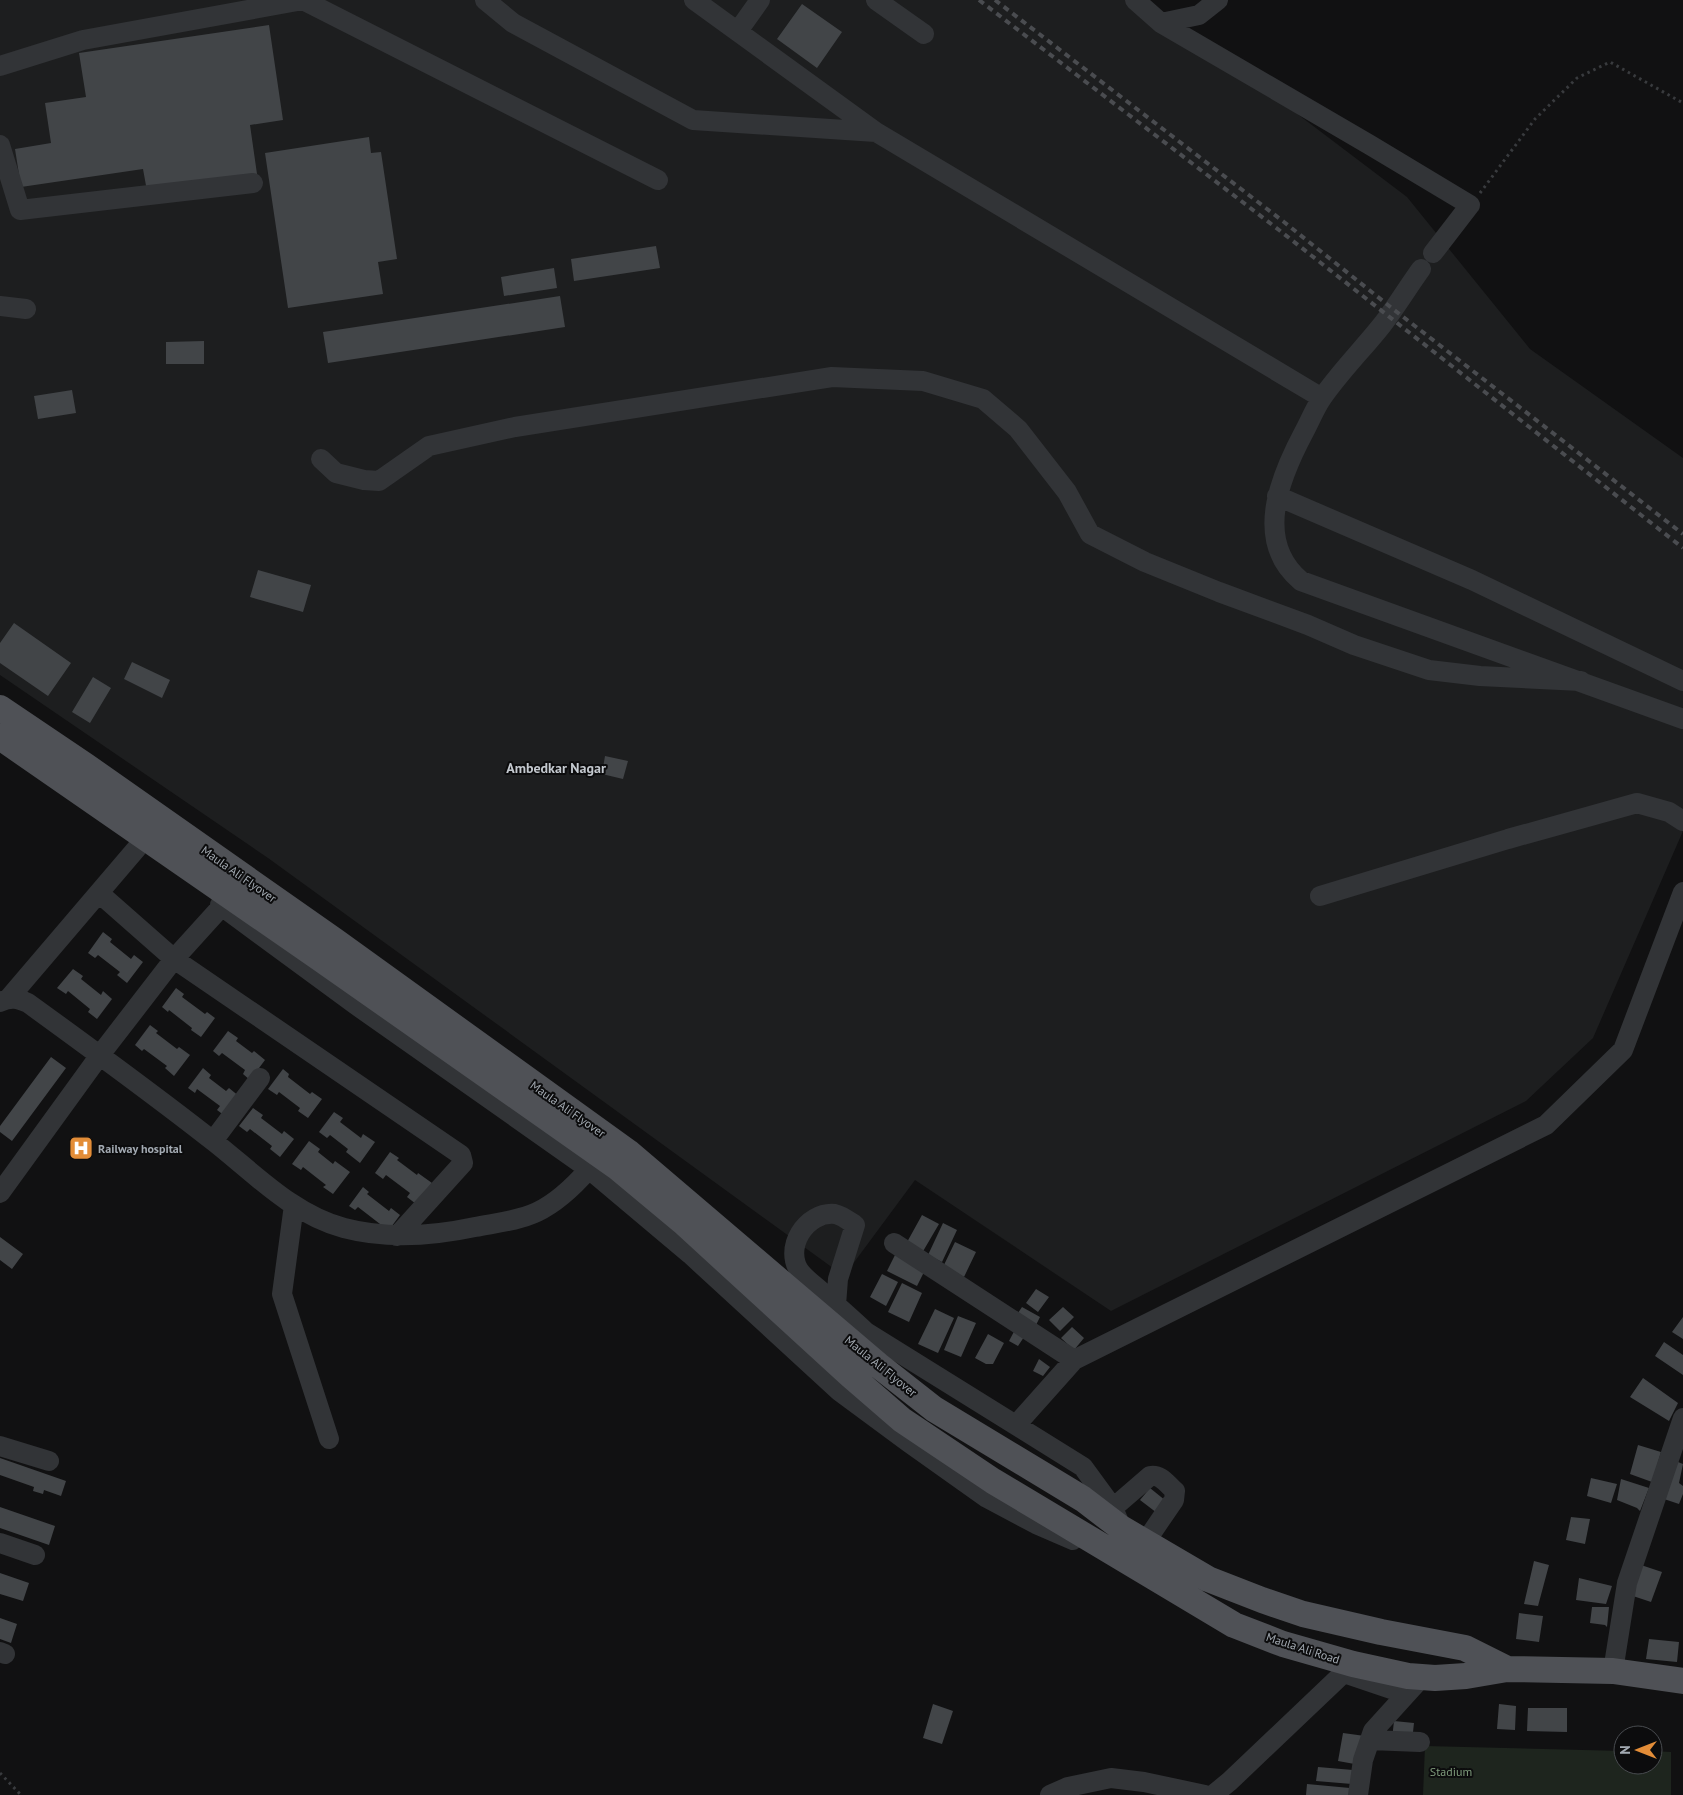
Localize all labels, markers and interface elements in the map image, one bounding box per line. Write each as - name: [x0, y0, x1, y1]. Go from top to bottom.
- district label: Ambedkar Nagar: [506, 759, 606, 777]
- street label: Maula Ali Flyover: [198, 842, 280, 906]
- street label: Maula Ali Flyover: [527, 1077, 609, 1141]
- hospital icon: Railway hospital: [68, 1135, 94, 1161]
- place label: Railway hospital: [98, 1141, 183, 1156]
- street label: Maula Ali Flyover: [842, 1332, 920, 1400]
- street label: Maula Ali Road: [1264, 1629, 1342, 1667]
- north arrow: [1613, 1725, 1663, 1775]
- text: N: [1616, 1745, 1634, 1755]
- park label: Stadium: [1430, 1764, 1472, 1779]

